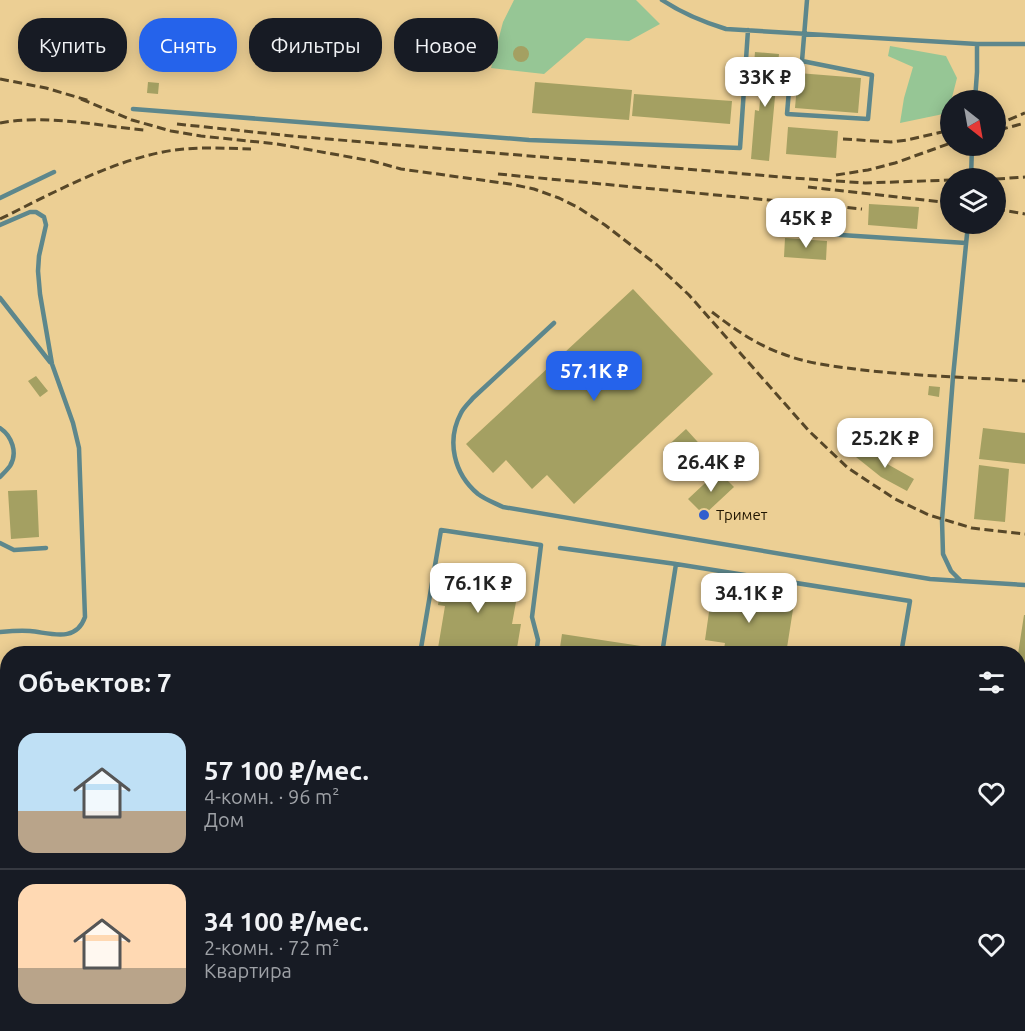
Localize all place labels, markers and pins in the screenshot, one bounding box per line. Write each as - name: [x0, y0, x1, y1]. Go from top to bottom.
- pin: 33K ₽: [723, 57, 807, 108]
- pin: 45K ₽: [764, 198, 848, 249]
- pin: 57.1K ₽: [539, 351, 649, 402]
- pin: 25.2K ₽: [830, 418, 940, 469]
- pin: 26.4K ₽: [656, 442, 766, 493]
- place label: Тримет: [716, 506, 768, 523]
- marker: Тримет: [697, 508, 711, 522]
- pin: 76.1K ₽: [423, 563, 533, 614]
- pin: 34.1K ₽: [694, 573, 804, 624]

